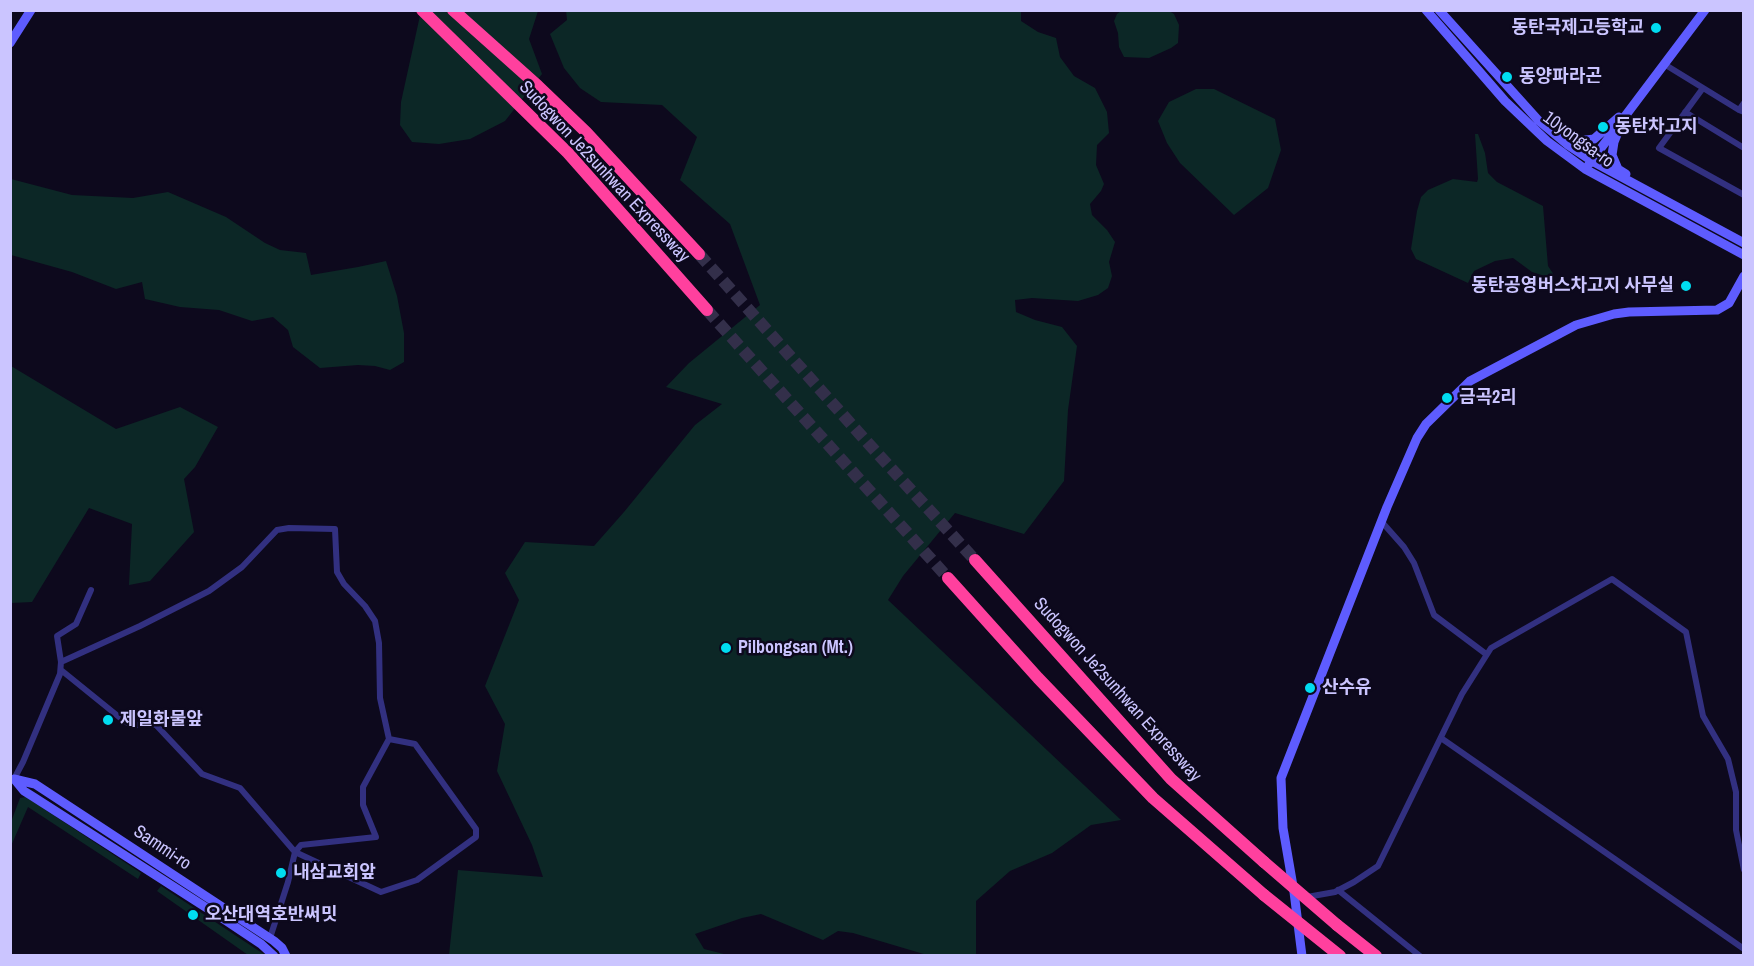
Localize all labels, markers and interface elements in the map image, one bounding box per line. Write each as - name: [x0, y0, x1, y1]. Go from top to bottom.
- place label: 동탄국제고등학교: [1512, 17, 1644, 39]
- marker: 동탄국제고등학교: [1649, 21, 1663, 35]
- place label: 동양파라곤: [1519, 66, 1602, 88]
- marker: 동양파라곤: [1500, 70, 1514, 84]
- street label: Sudogwon Je2sunhwan Expressway: [514, 77, 694, 267]
- street label: 10yongsa-ro: [1538, 107, 1618, 173]
- place label: 동탄차고지: [1615, 116, 1698, 138]
- marker: 동탄차고지: [1596, 120, 1610, 134]
- place label: 동탄공영버스차고지 사무실: [1471, 275, 1674, 297]
- marker: 동탄공영버스차고지 사무실: [1679, 279, 1693, 293]
- place label: 금곡2리: [1459, 387, 1517, 409]
- marker: 금곡2리: [1440, 391, 1454, 405]
- street label: Sudogwon Je2sunhwan Expressway: [1029, 593, 1205, 787]
- place label: Pilbongsan (Mt.): [738, 637, 853, 659]
- marker: Pilbongsan (Mt.): [719, 641, 733, 655]
- place label: 산수유: [1322, 677, 1372, 699]
- marker: 산수유: [1303, 681, 1317, 695]
- place label: 제일화물앞: [120, 709, 203, 731]
- marker: 제일화물앞: [101, 713, 115, 727]
- street label: Sammi-ro: [129, 821, 195, 875]
- place label: 내삼교회앞: [293, 862, 376, 884]
- marker: 내삼교회앞: [274, 866, 288, 880]
- place label: 오산대역호반써밋: [205, 904, 337, 926]
- marker: 오산대역호반써밋: [186, 908, 200, 922]

